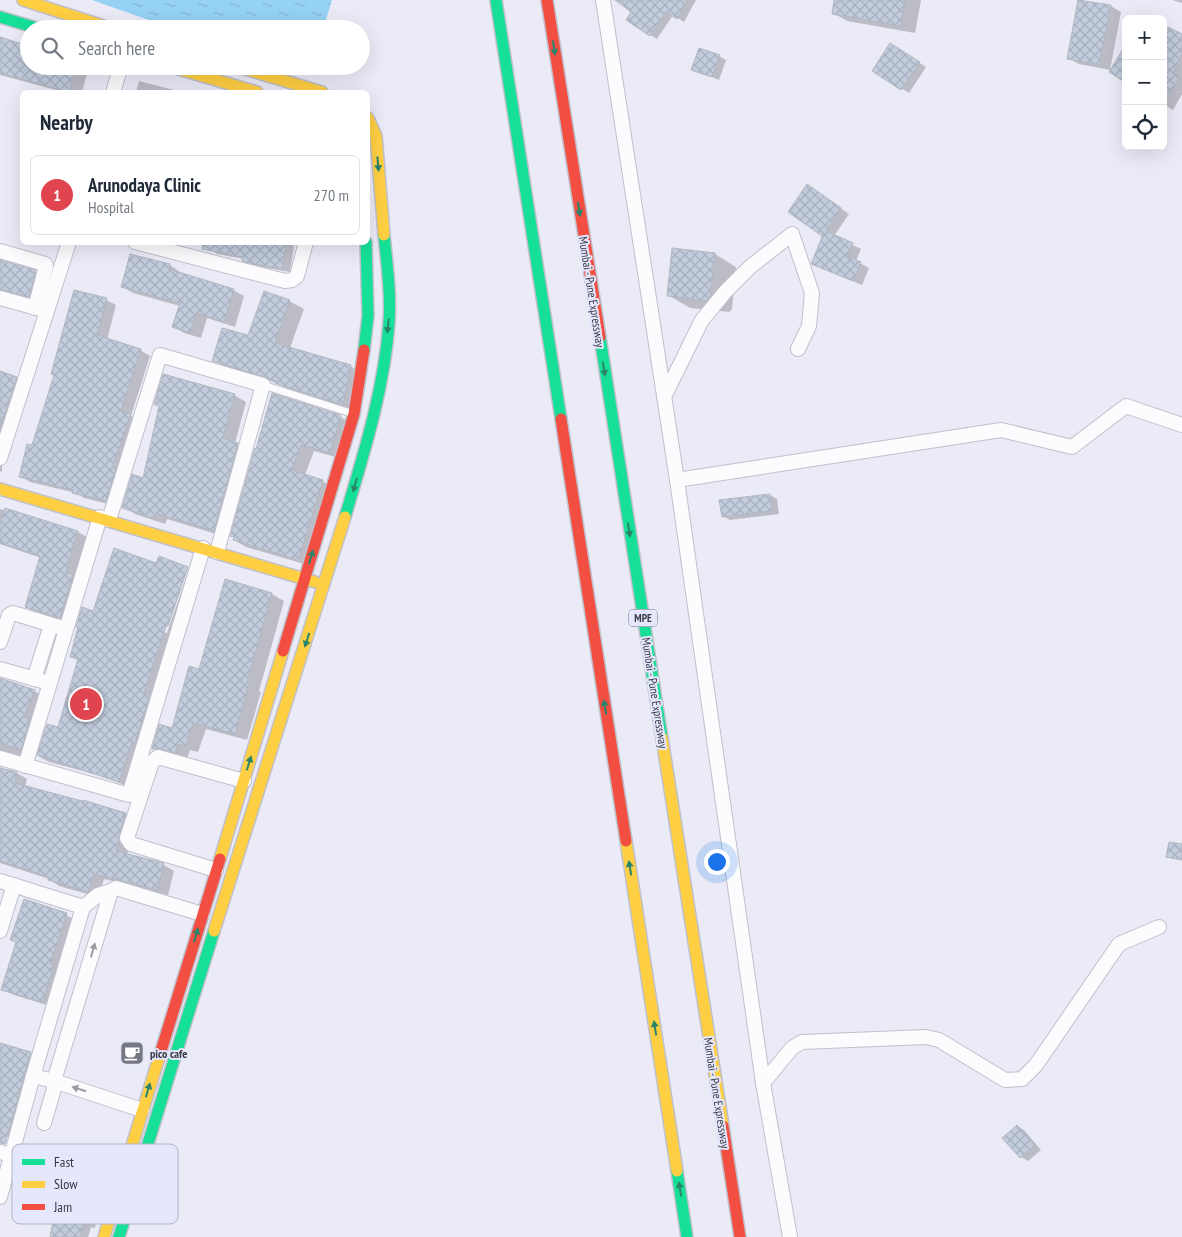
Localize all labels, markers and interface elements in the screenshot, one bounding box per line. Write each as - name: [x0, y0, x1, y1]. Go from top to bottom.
- map controls: [1122, 15, 1167, 150]
- button: +: [1122, 15, 1167, 60]
- search box: [20, 20, 370, 75]
- icon: search: [38, 34, 66, 62]
- text: Search here: [78, 36, 155, 60]
- one-way arrow: [551, 41, 559, 57]
- button: −: [1122, 60, 1167, 105]
- button: locate: [1122, 105, 1167, 150]
- text: Nearby: [40, 109, 93, 136]
- one-way arrow: [375, 157, 383, 173]
- text: Arunodaya Clinic: [88, 173, 201, 197]
- text: 1: [53, 185, 61, 205]
- text: 270 m: [314, 185, 349, 205]
- text: Hospital: [88, 197, 134, 217]
- one-way arrow: [576, 201, 584, 217]
- street label: Mumbai - Pune Expressway: [576, 235, 608, 349]
- one-way arrow: [384, 319, 392, 335]
- one-way arrow: [601, 362, 609, 378]
- one-way arrow: [350, 478, 358, 493]
- one-way arrow: [626, 522, 634, 538]
- one-way arrow: [308, 549, 316, 564]
- road number: MPE: [629, 610, 657, 626]
- one-way arrow: [302, 633, 310, 648]
- street label: Mumbai - Pune Expressway: [639, 636, 671, 750]
- pin: 1: [70, 685, 102, 723]
- one-way arrow: [601, 699, 609, 715]
- one-way arrow: [246, 755, 254, 770]
- your location: [704, 849, 730, 875]
- one-way arrow: [625, 859, 633, 875]
- one-way arrow: [193, 927, 200, 942]
- one-way arrow: [89, 943, 97, 958]
- one-way arrow: [650, 1020, 658, 1036]
- street label: Mumbai - Pune Expressway: [701, 1036, 733, 1150]
- cafe icon: pico cafe: [119, 1040, 145, 1066]
- place label: pico cafe: [150, 1046, 187, 1061]
- one-way arrow: [145, 1082, 152, 1097]
- one-way arrow: [71, 1085, 86, 1093]
- legend: [12, 1144, 178, 1224]
- text: Fast: [54, 1153, 74, 1171]
- text: Slow: [54, 1175, 78, 1193]
- one-way arrow: [675, 1180, 683, 1196]
- text: Jam: [53, 1198, 72, 1216]

